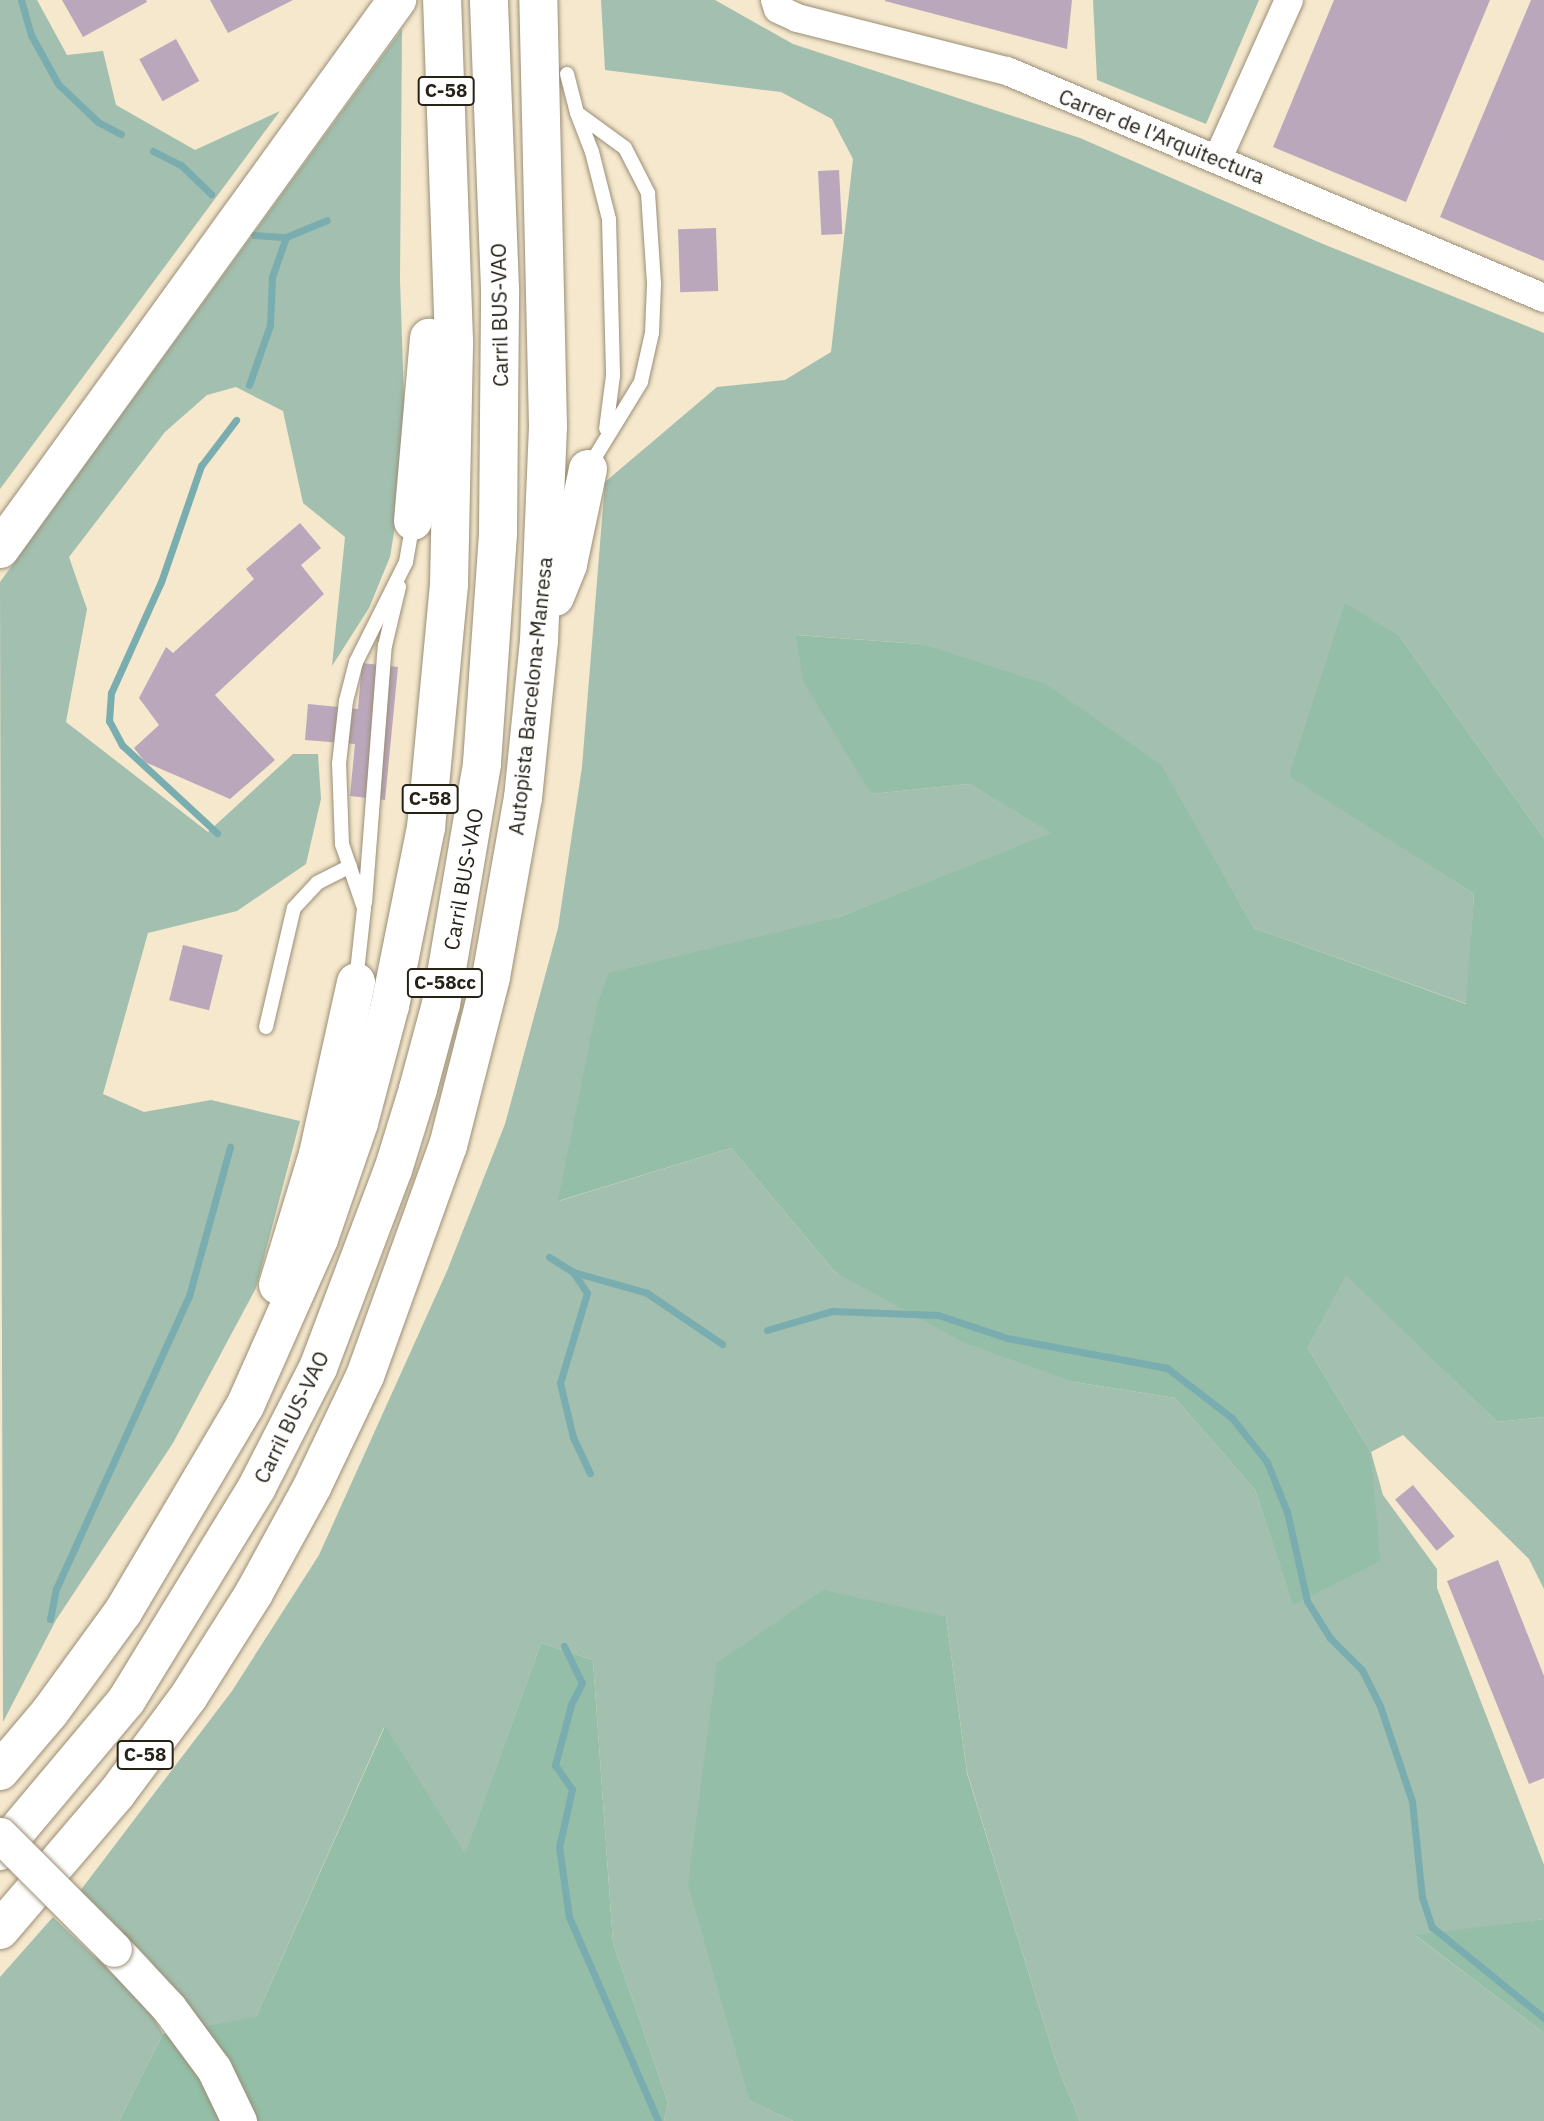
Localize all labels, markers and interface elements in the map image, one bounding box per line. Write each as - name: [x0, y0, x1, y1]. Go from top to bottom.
- road number: C-58: [416, 76, 476, 106]
- street label: Carrer de l'Arquitectura: [1055, 83, 1269, 189]
- street label: Carril BUS-VAO: [485, 243, 513, 387]
- street label: Autopista Barcelona-Manresa: [503, 556, 557, 836]
- road number: C-58: [400, 784, 460, 814]
- street label: Carril BUS-VAO: [438, 806, 488, 952]
- road number: C-58cc: [406, 967, 484, 998]
- street label: Carril BUS-VAO: [248, 1347, 334, 1487]
- road number: C-58: [115, 1740, 175, 1770]

